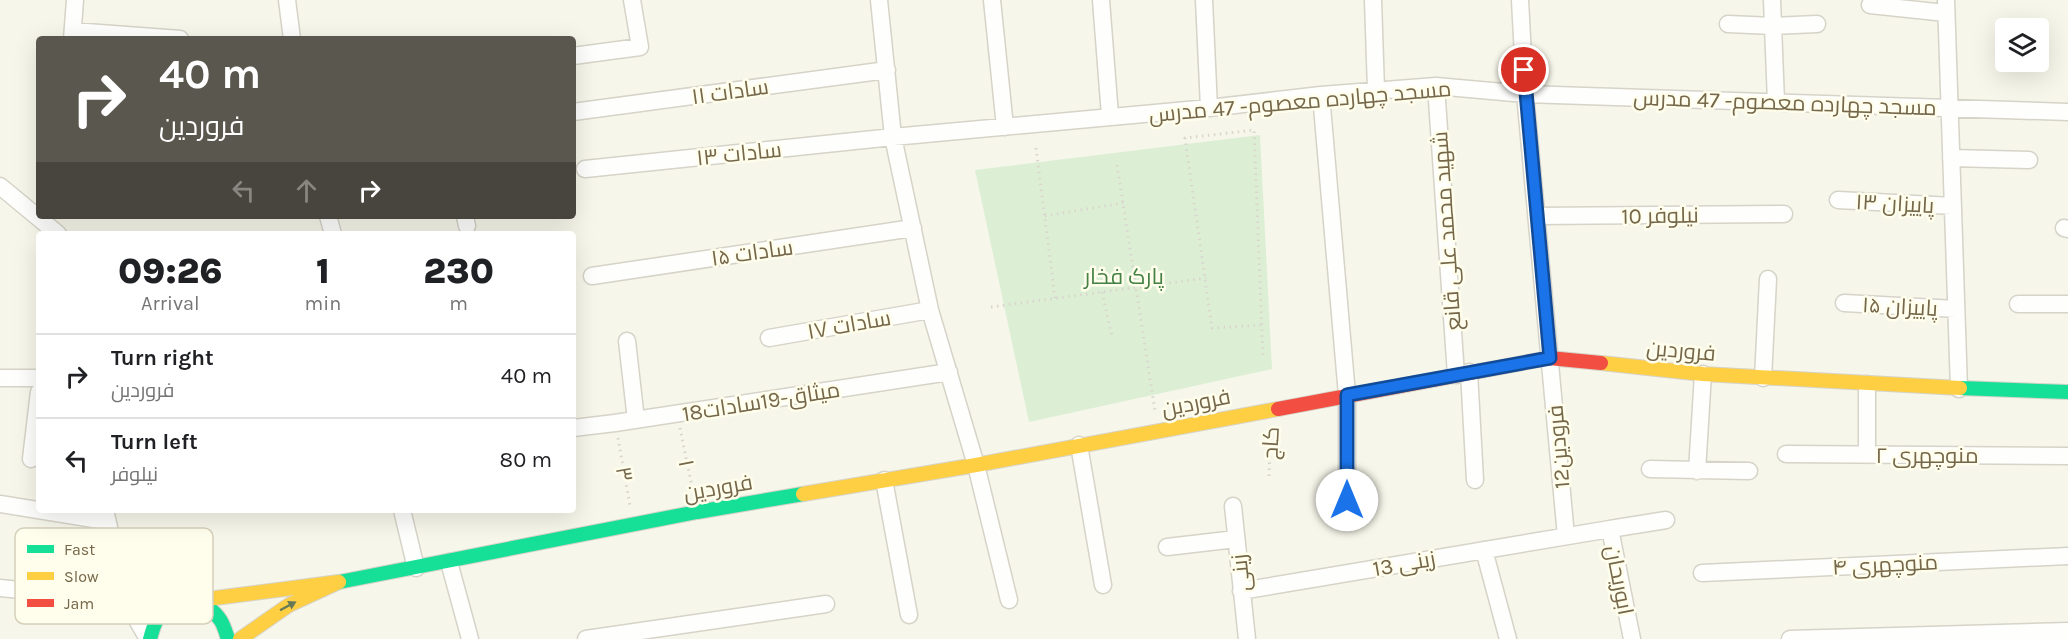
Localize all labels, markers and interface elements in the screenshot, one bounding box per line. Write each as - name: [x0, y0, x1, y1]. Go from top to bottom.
- map controls: [1995, 18, 2049, 72]
- button: layers: [1995, 18, 2049, 72]
- pin: [1498, 44, 1549, 95]
- text: 40 m: [159, 49, 261, 99]
- icon: arrive: [1507, 53, 1540, 86]
- icon: right: [60, 60, 138, 138]
- street label: سادات ۱۱: [690, 74, 770, 110]
- street label: مسجد چهارده معصوم- 47 مدرس: [1148, 76, 1453, 130]
- street label: مسجد چهارده معصوم- 47 مدرس: [1633, 85, 1937, 123]
- text: فروردین: [159, 110, 244, 142]
- street label: شهید محمد علی قانع: [1427, 130, 1468, 331]
- street label: سادات ۱۳: [695, 137, 783, 171]
- icon: left: [227, 174, 260, 207]
- icon: ahead: [290, 174, 323, 207]
- icon: right: [353, 174, 386, 207]
- street label: پاییزان ۱۳: [1855, 189, 1935, 220]
- street label: نیلوفر 10: [1621, 202, 1699, 230]
- street label: سادات ۱۵: [709, 234, 795, 272]
- text: 09:26: [118, 250, 222, 292]
- text: 1: [316, 250, 330, 292]
- text: 230: [423, 250, 494, 292]
- park label: پارک فخار: [1082, 264, 1164, 291]
- text: Arrival: [141, 292, 200, 315]
- text: min: [305, 292, 341, 315]
- text: m: [449, 292, 468, 315]
- street label: پاییزان ۱۵: [1861, 292, 1939, 323]
- street label: سادات ۱۷: [805, 305, 893, 345]
- street label: فروردین: [1645, 335, 1717, 367]
- text: Turn right: [111, 345, 214, 371]
- icon: right: [60, 360, 93, 393]
- text: 40 m: [501, 363, 552, 389]
- street label: 18میثاق-19سادات: [680, 377, 842, 427]
- text: فروردین: [111, 379, 174, 402]
- street label: فروردین: [1160, 384, 1233, 422]
- street label: 12فرودین: [1542, 404, 1576, 490]
- street label: کاج: [1257, 426, 1286, 460]
- text: Turn left: [111, 429, 198, 455]
- street label: منوچهری ۲: [1875, 443, 1979, 470]
- icon: left: [60, 444, 93, 477]
- text: 80 m: [500, 447, 552, 473]
- street label: ۱: [673, 457, 699, 469]
- text: نیلوفر: [111, 463, 158, 486]
- street label: ۳: [610, 465, 638, 484]
- position arrow: [1315, 468, 1379, 532]
- street label: فروردین: [682, 469, 755, 507]
- legend: [15, 528, 213, 624]
- text: Fast: [64, 540, 95, 559]
- street label: ابوریحان: [1600, 543, 1639, 617]
- street label: زینی 13: [1371, 546, 1437, 582]
- street label: منوچهری ۴: [1831, 549, 1939, 582]
- street label: زینی: [1226, 553, 1256, 593]
- text: Slow: [64, 567, 99, 586]
- text: Jam: [64, 594, 94, 613]
- one-way arrow: [280, 601, 297, 611]

